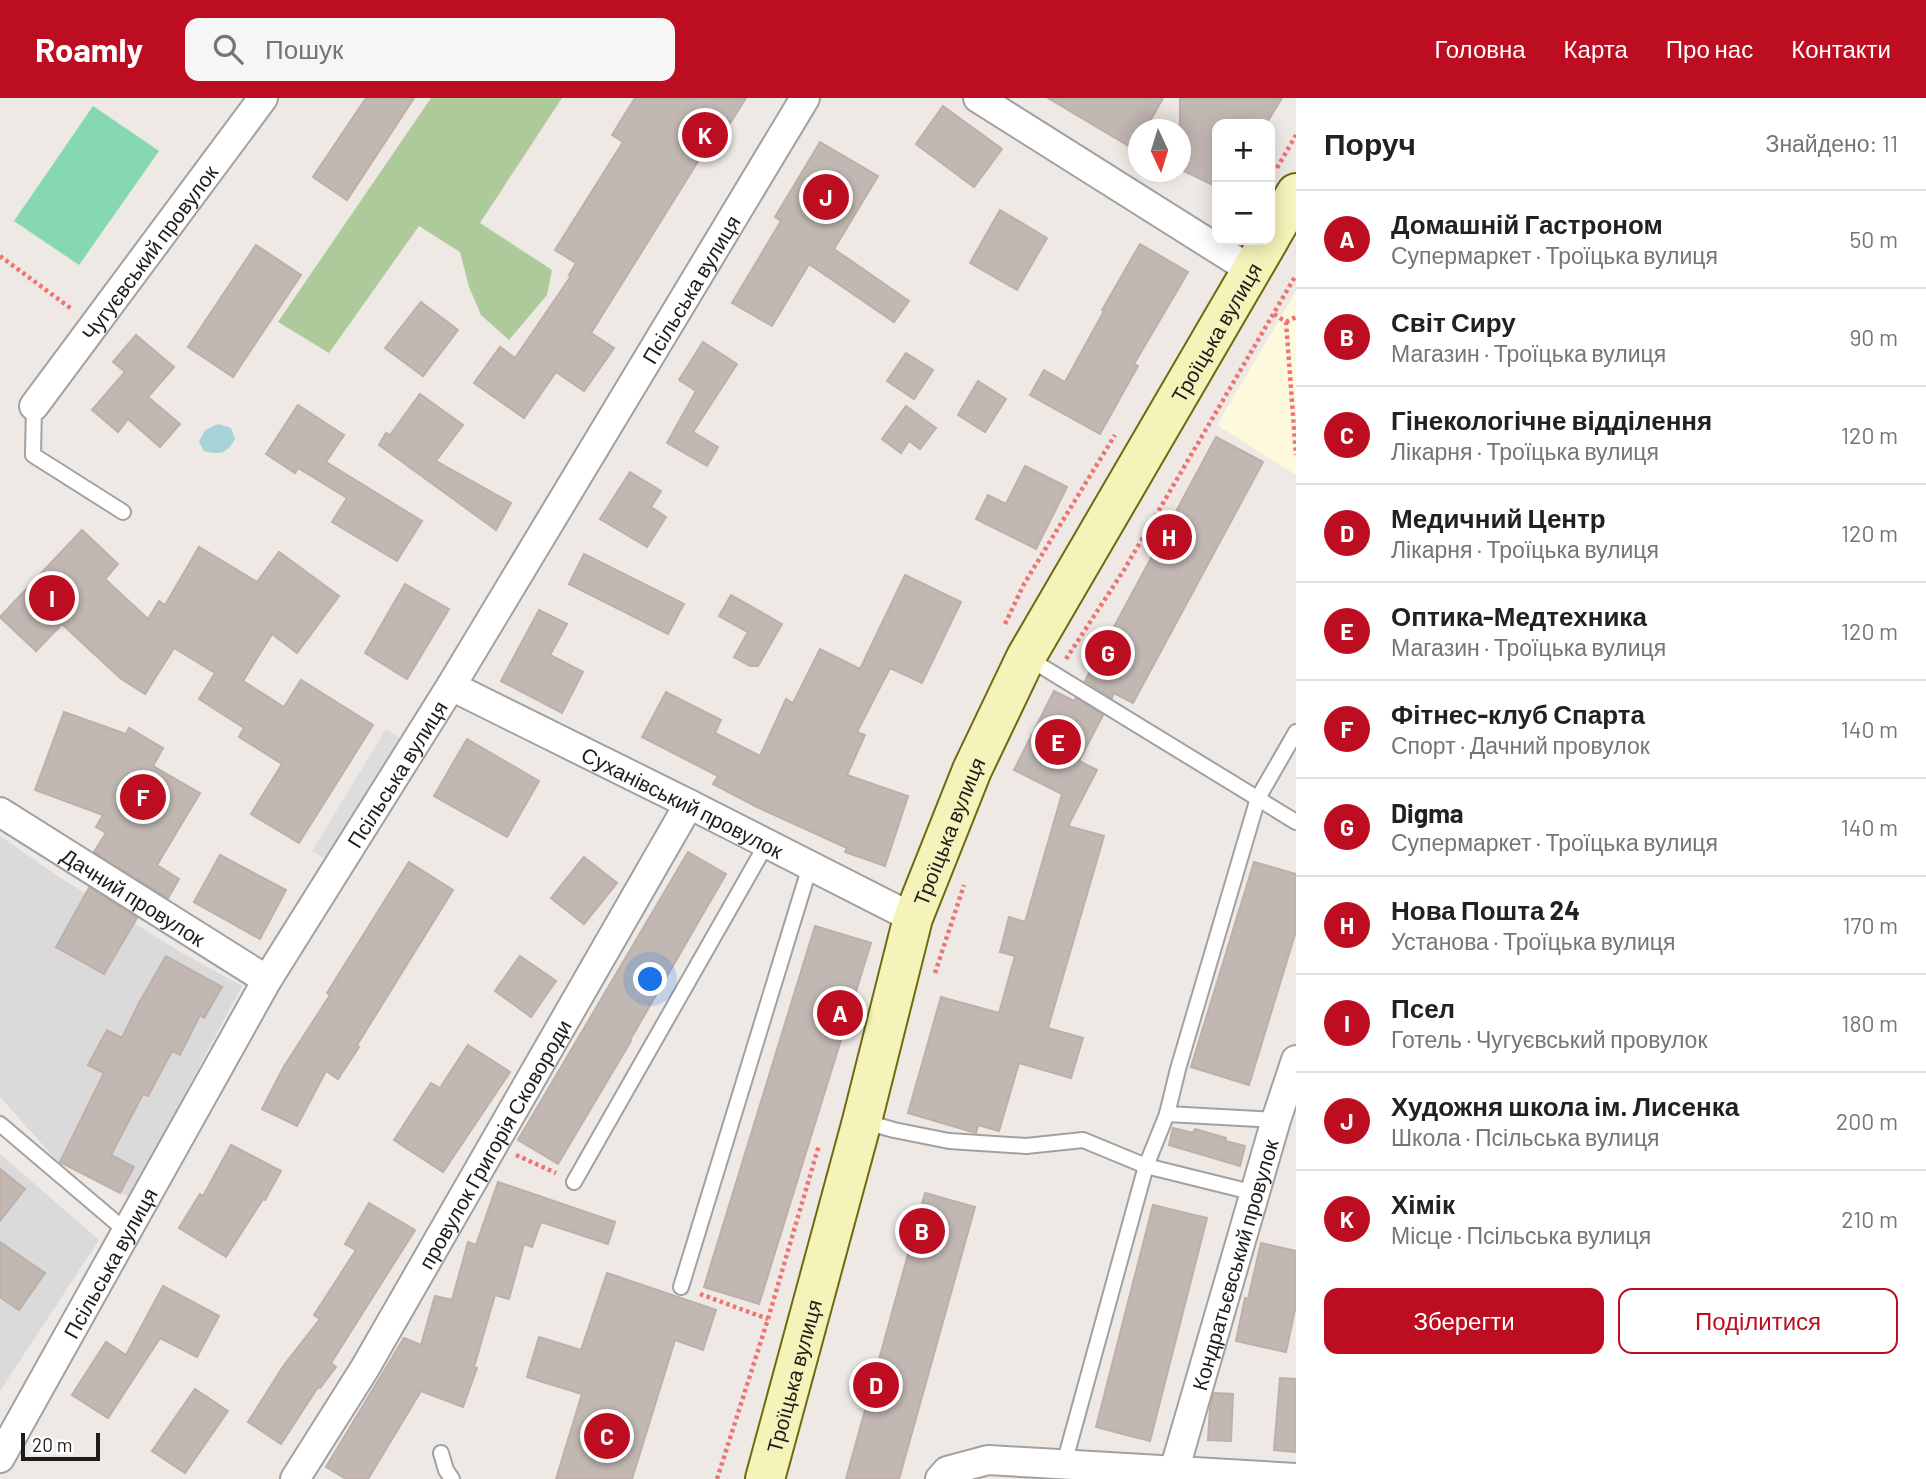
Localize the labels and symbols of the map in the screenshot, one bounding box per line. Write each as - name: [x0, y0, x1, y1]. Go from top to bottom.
- pin: K: [682, 109, 728, 161]
- north arrow: [1128, 119, 1191, 182]
- street label: Чугуєвський провулок: [75, 159, 222, 344]
- pin: J: [803, 171, 849, 223]
- street label: Псільська вулиця: [636, 210, 744, 367]
- street label: Троїцька вулиця: [1165, 258, 1266, 406]
- pin: H: [1146, 511, 1192, 563]
- pin: I: [29, 572, 75, 624]
- pin: G: [1085, 627, 1131, 679]
- street label: Псільська вулиця: [341, 695, 452, 852]
- pin: E: [1035, 716, 1081, 768]
- street label: Суханівський провулок: [578, 741, 788, 863]
- street label: Троїцька вулиця: [907, 753, 989, 909]
- pin: F: [120, 771, 166, 823]
- street label: Дачний провулок: [57, 842, 211, 951]
- your location: [633, 962, 667, 996]
- pin: A: [817, 987, 863, 1039]
- street label: провулок Григорія Сковороди: [412, 1015, 575, 1273]
- street label: Кондратьєвський провулок: [1186, 1135, 1283, 1393]
- street label: Псільська вулиця: [57, 1183, 161, 1342]
- pin: B: [899, 1205, 945, 1257]
- street label: Троїцька вулиця: [760, 1296, 826, 1455]
- pin: D: [853, 1359, 899, 1411]
- pin: C: [584, 1410, 630, 1462]
- scale bar: [21, 1430, 100, 1462]

